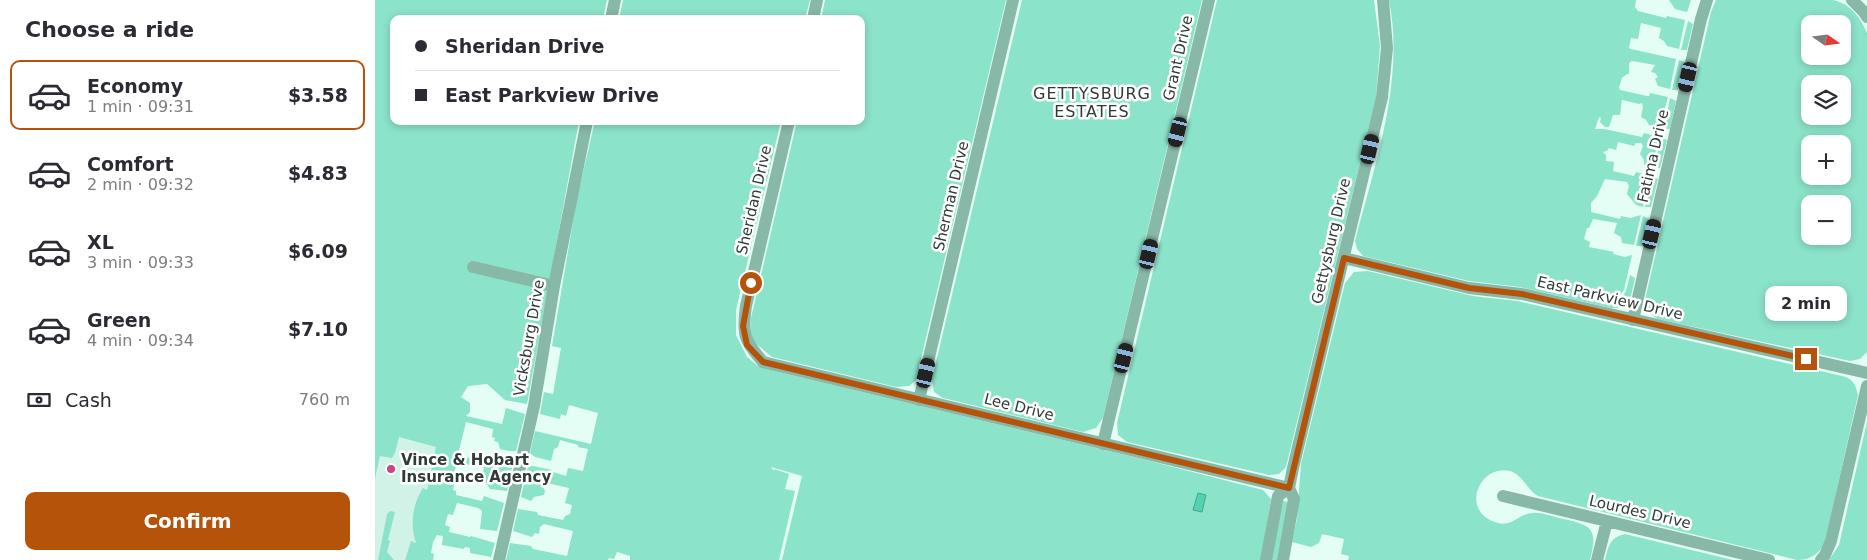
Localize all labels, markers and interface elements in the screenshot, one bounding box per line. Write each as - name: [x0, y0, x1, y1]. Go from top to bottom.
- street label: Grant Drive: [1159, 14, 1197, 102]
- north arrow: [1801, 15, 1851, 65]
- map controls: [1801, 15, 1851, 245]
- text: Choose a ride: [25, 17, 194, 42]
- text: Sheridan Drive: [445, 35, 604, 57]
- car: [1677, 61, 1698, 93]
- icon: car: [27, 73, 72, 118]
- text: Economy: [87, 75, 183, 97]
- button: layers: [1801, 75, 1851, 125]
- text: $3.58: [288, 84, 348, 106]
- text: East Parkview Drive: [445, 84, 659, 106]
- district label: GETTYSBURG ESTATES: [1033, 84, 1151, 121]
- text: 1 min · 09:31: [87, 97, 194, 116]
- street label: Fatima Drive: [1634, 108, 1672, 204]
- car: [1167, 116, 1188, 148]
- car: [1359, 133, 1380, 165]
- button: +: [1801, 135, 1851, 185]
- street label: Sherman Drive: [930, 139, 972, 253]
- street label: Sheridan Drive: [733, 144, 775, 256]
- icon: car: [27, 151, 72, 196]
- text: Comfort: [87, 153, 174, 175]
- text: $4.83: [288, 162, 348, 184]
- text: 2 min · 09:32: [87, 175, 194, 194]
- street label: Gettysburg Drive: [1308, 176, 1354, 306]
- button: −: [1801, 195, 1851, 245]
- car: [1641, 218, 1662, 250]
- icon: car: [27, 229, 72, 274]
- text: XL: [87, 231, 114, 253]
- car: [1138, 238, 1159, 270]
- text: $6.09: [288, 240, 348, 262]
- text: 3 min · 09:33: [87, 253, 194, 272]
- route start: [740, 272, 762, 294]
- street label: East Parkview Drive: [1535, 272, 1685, 324]
- street label: Vicksburg Drive: [510, 278, 548, 398]
- callout: 2 min: [1765, 286, 1847, 322]
- text: 2 min: [1781, 294, 1831, 313]
- icon: car: [27, 307, 72, 352]
- text: Green: [87, 309, 151, 331]
- text: $7.10: [288, 318, 348, 340]
- text: 4 min · 09:34: [87, 331, 194, 350]
- car: [1113, 342, 1134, 374]
- route end: [1795, 348, 1817, 370]
- car: [915, 357, 936, 389]
- icon: cash: [25, 386, 53, 414]
- text: Cash: [65, 389, 112, 411]
- text: 760 m: [299, 390, 350, 409]
- street label: Lee Drive: [982, 390, 1056, 424]
- place label: Vince & Hobart Insurance Agency: [401, 451, 551, 486]
- marker: Vince & Hobart Insurance Agency: [385, 463, 397, 475]
- button: Confirm: [25, 492, 350, 550]
- street label: Lourdes Drive: [1587, 492, 1693, 532]

